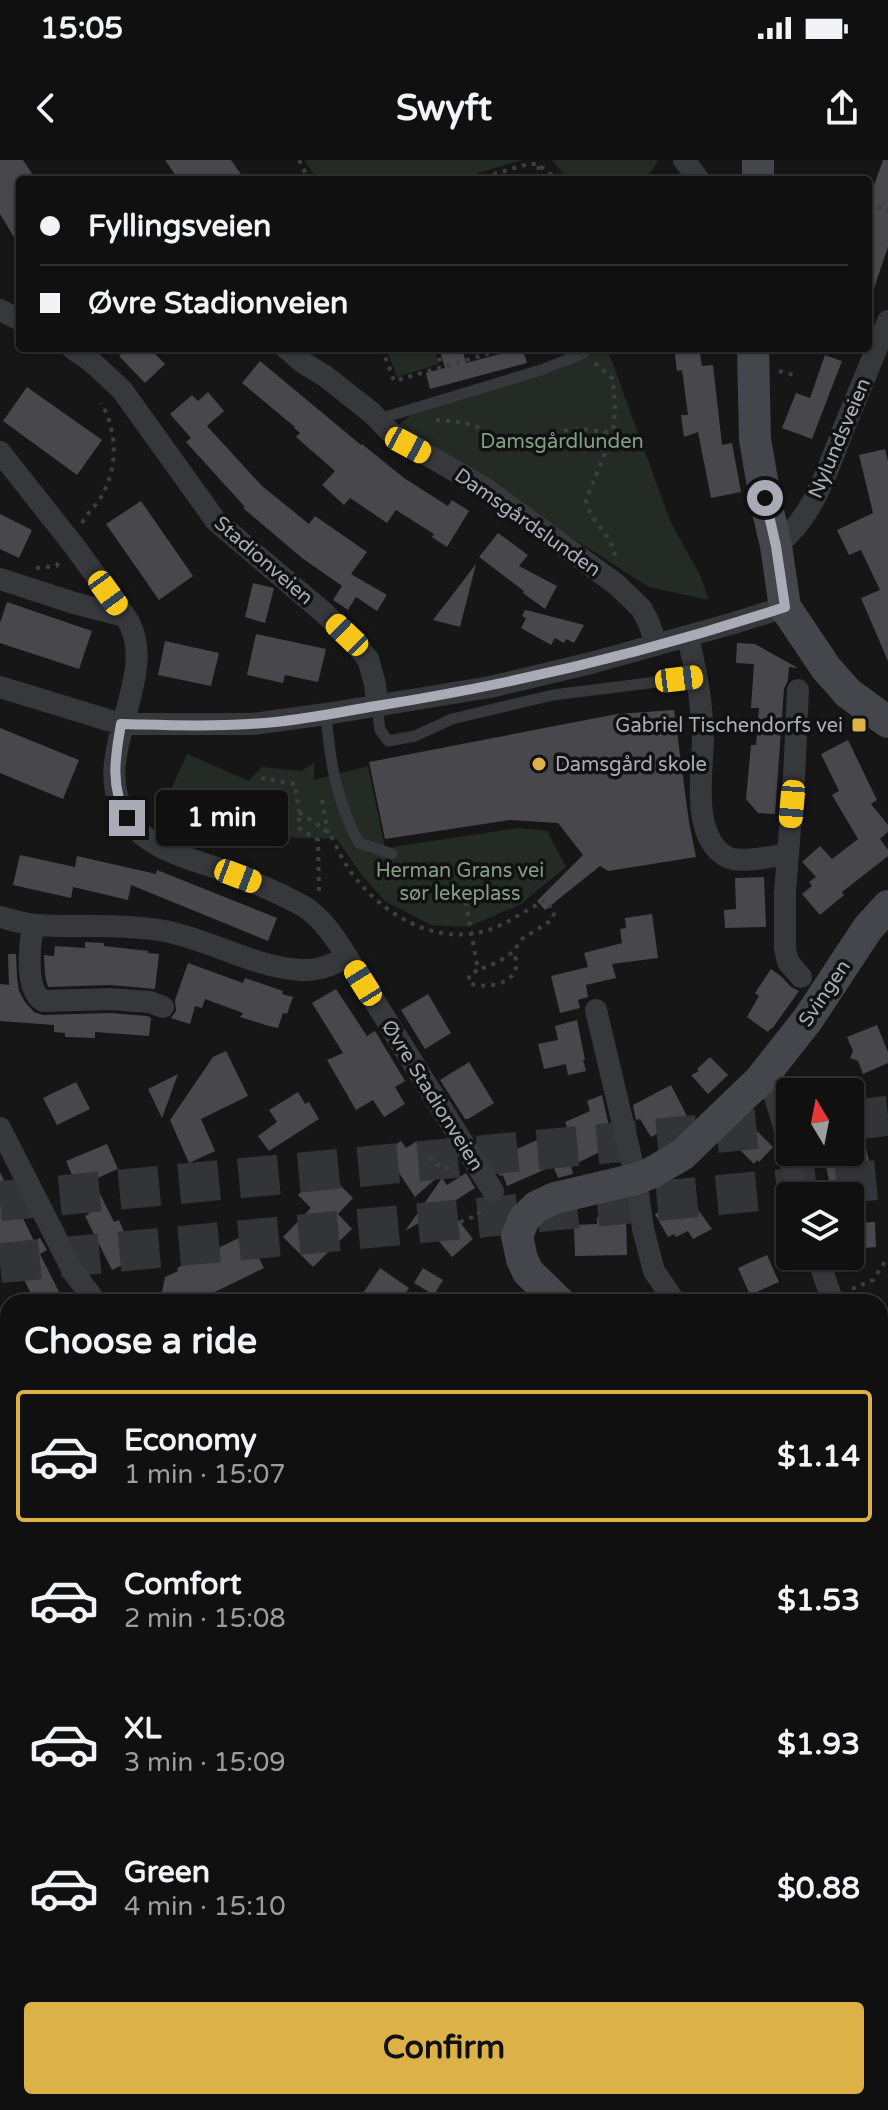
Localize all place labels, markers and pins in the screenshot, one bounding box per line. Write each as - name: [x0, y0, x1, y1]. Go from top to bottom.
- place label: Gabriel Tischendorfs vei: [615, 714, 843, 738]
- marker: Gabriel Tischendorfs vei: [850, 716, 868, 734]
- place label: Damsgård skole: [555, 753, 707, 777]
- marker: Damsgård skole: [530, 755, 548, 773]

